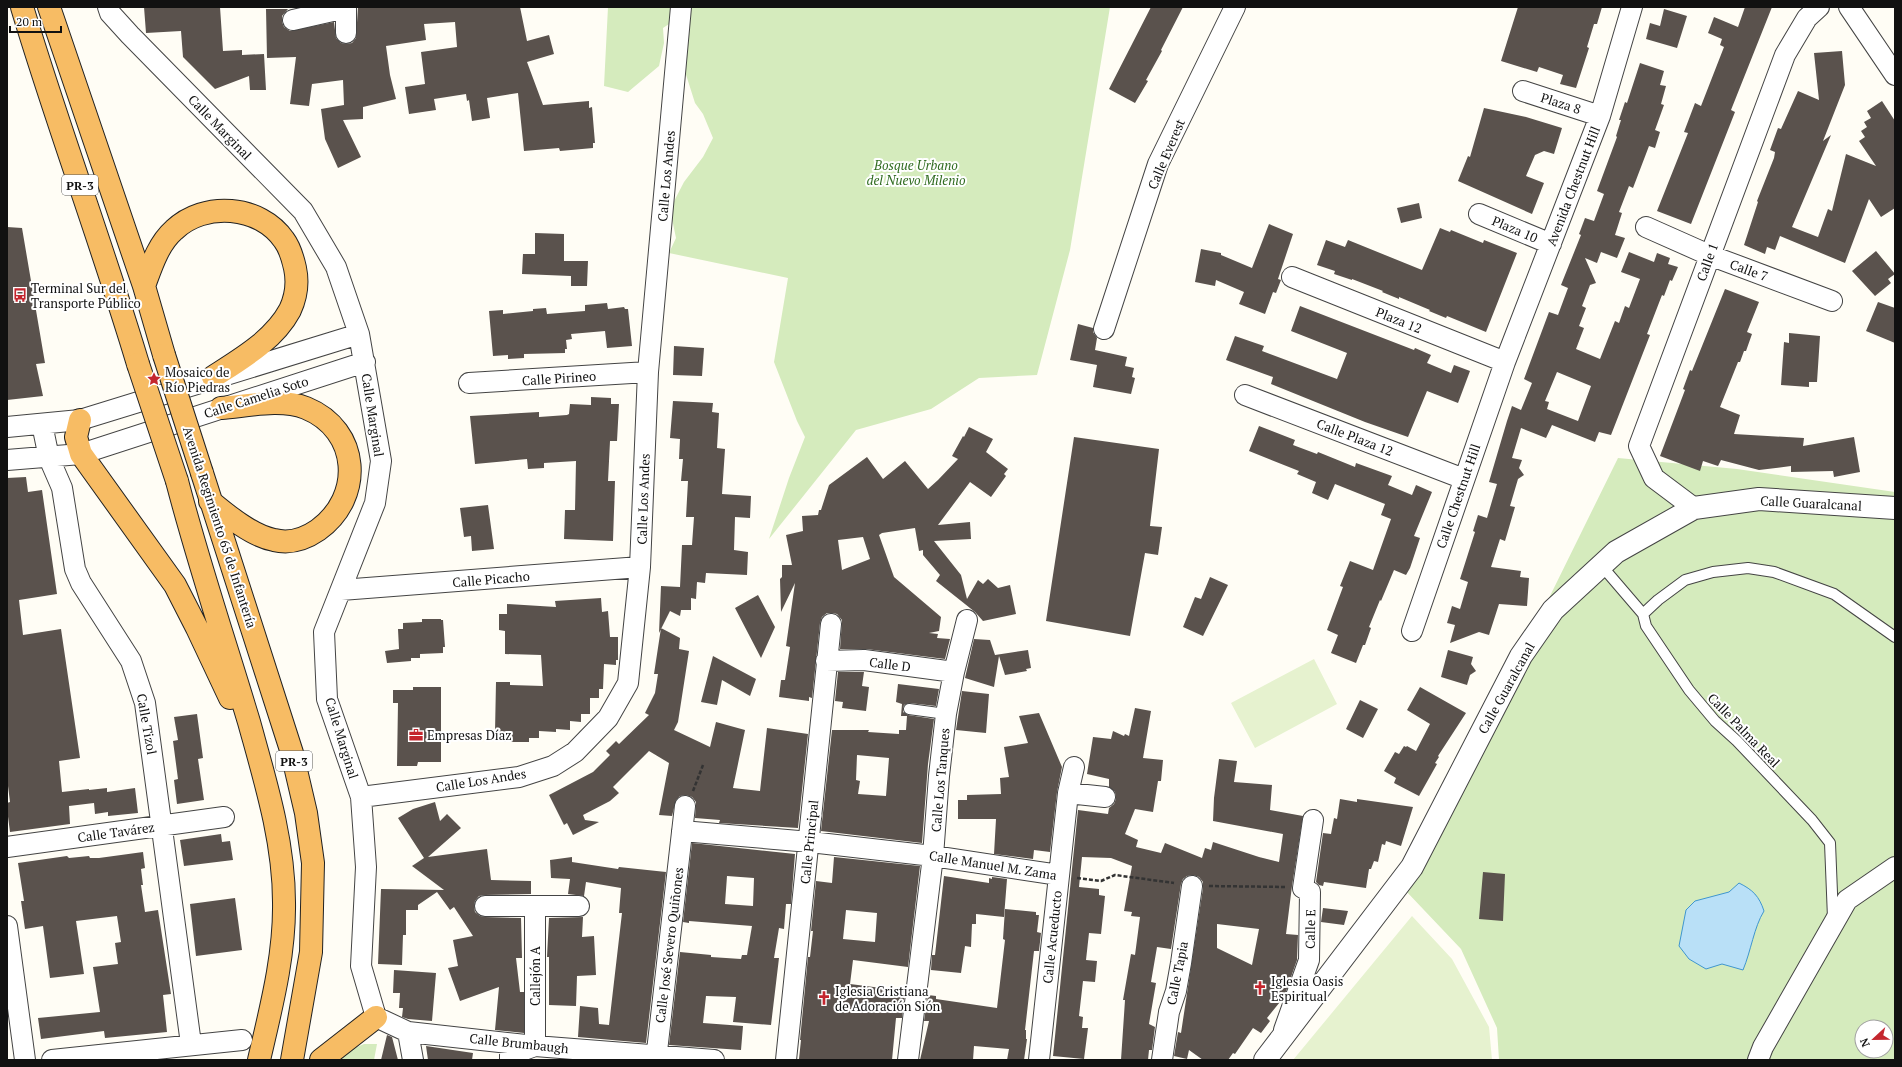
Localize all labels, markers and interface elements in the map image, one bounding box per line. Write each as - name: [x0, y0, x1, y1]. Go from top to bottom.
- scale bar: [10, 8, 61, 34]
- text: 20 m: [16, 14, 43, 29]
- street label: Plaza 8: [1539, 88, 1583, 118]
- street label: Calle Marginal: [184, 90, 256, 164]
- street label: Calle Everest: [1143, 116, 1189, 192]
- street label: Avenida Chestnut Hill: [1542, 124, 1604, 248]
- street label: Calle Los Andes: [653, 130, 679, 222]
- park label: Bosque Urbano del Nuevo Milenio: [866, 156, 966, 189]
- road number: PR-3: [62, 175, 98, 195]
- street label: Plaza 10: [1489, 211, 1541, 247]
- street label: Calle 1: [1692, 240, 1722, 284]
- street label: Calle 7: [1727, 255, 1771, 285]
- place label: Terminal Sur del Transporte Público: [31, 279, 141, 312]
- bus stop icon: Terminal Sur del Transporte Público: [12, 287, 28, 303]
- street label: Plaza 12: [1373, 303, 1425, 337]
- place label: Mosaico de Río Piedras: [165, 363, 230, 396]
- street label: Calle Pirineo: [521, 366, 597, 390]
- place icon: Mosaico de Río Piedras: [146, 371, 162, 387]
- street label: Calle Camelia Soto: [202, 372, 310, 422]
- street label: Calle Marginal: [358, 372, 388, 458]
- street label: Calle Plaza 12: [1314, 414, 1396, 460]
- street label: Avenida Regimiento 65 de Infantería: [179, 424, 261, 631]
- street label: Calle Chestnut Hill: [1432, 441, 1484, 551]
- street label: Calle Los Andes: [632, 453, 654, 545]
- street label: Calle Guaralcanal: [1760, 491, 1862, 515]
- street label: Calle Picacho: [452, 567, 530, 591]
- street label: Calle Guaralcanal: [1473, 639, 1539, 737]
- street label: Calle D: [868, 653, 912, 675]
- street label: Calle Palma Real: [1704, 689, 1784, 771]
- street label: Calle Tizol: [133, 692, 161, 756]
- street label: Calle Marginal: [321, 695, 363, 781]
- place label: Empresas Díaz: [427, 726, 512, 744]
- office icon: Empresas Díaz: [408, 727, 424, 743]
- street label: Calle Los Tanques: [926, 727, 954, 833]
- road number: PR-3: [276, 751, 312, 771]
- street label: Calle Los Andes: [434, 764, 528, 796]
- street label: Calle Principal: [796, 799, 822, 885]
- street label: Calle Tavárez: [76, 818, 156, 846]
- street label: Calle Manuel M. Zama: [928, 846, 1058, 884]
- street label: Calle José Severo Quiñones: [651, 866, 687, 1024]
- street label: Calle Acueducto: [1038, 890, 1066, 984]
- street label: Calle E: [1301, 909, 1319, 949]
- street label: Calle Tapia: [1162, 939, 1192, 1006]
- street label: Callejón A: [526, 946, 544, 1006]
- place label: Iglesia Oasis Espiritual: [1271, 972, 1344, 1005]
- church icon: Iglesia Oasis Espiritual: [1252, 980, 1268, 996]
- place label: Iglesia Cristiana de Adoración Sión: [835, 982, 941, 1015]
- church icon: Iglesia Cristiana de Adoración Sión: [816, 990, 832, 1006]
- north arrow: [1854, 1019, 1894, 1059]
- street label: Calle Brumbaugh: [468, 1029, 570, 1057]
- text: N: [1856, 1036, 1873, 1049]

